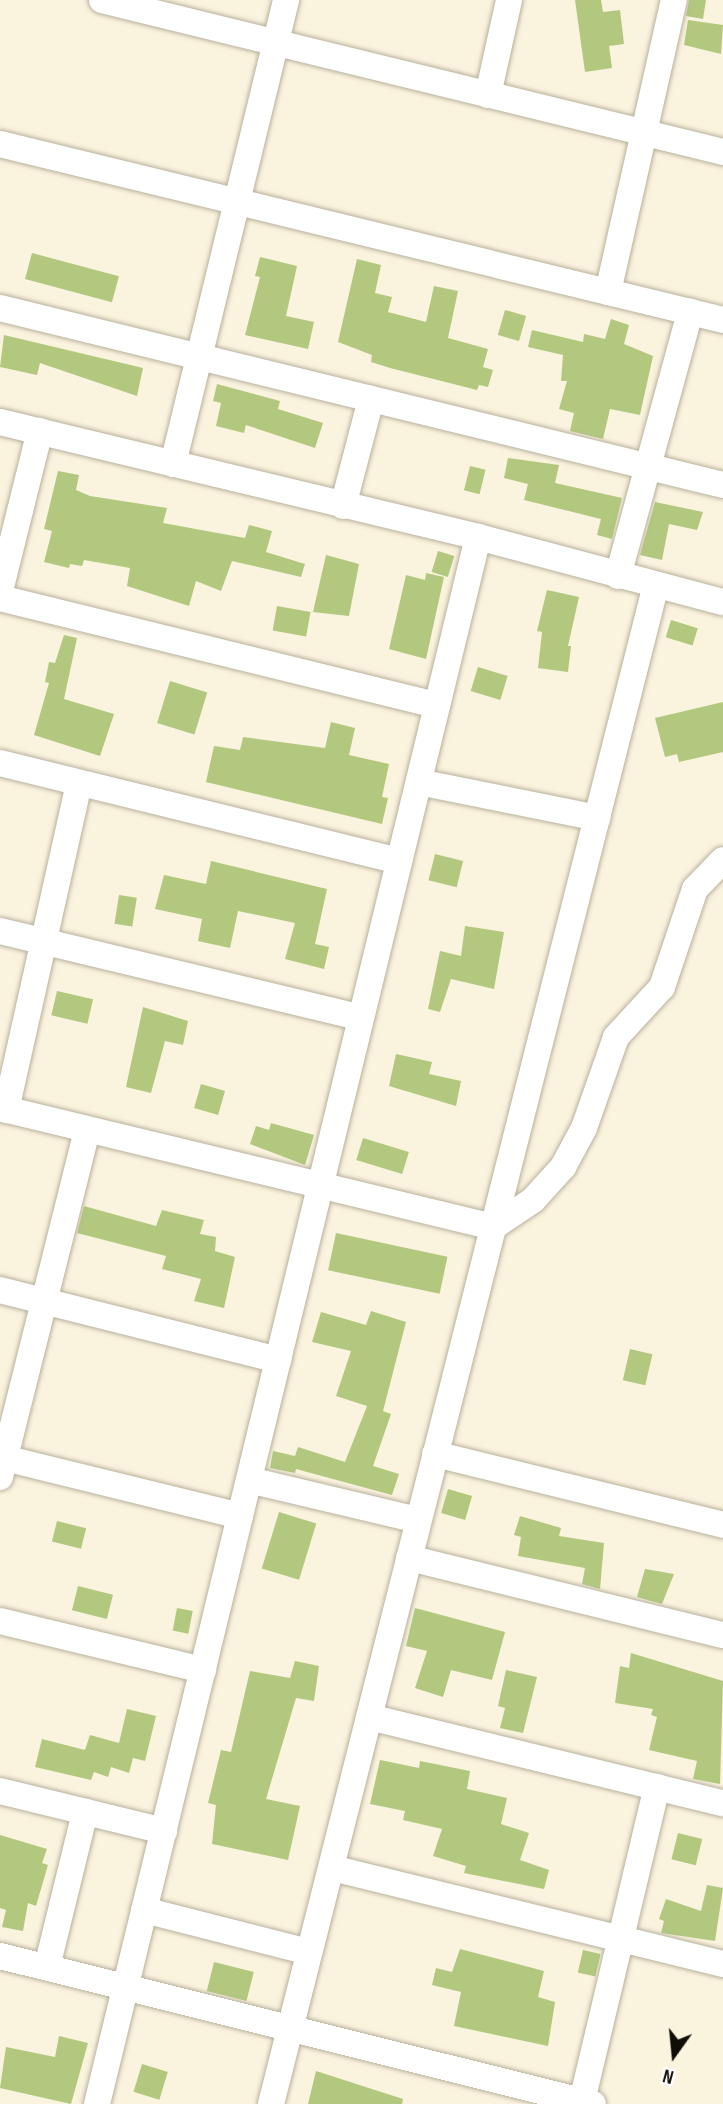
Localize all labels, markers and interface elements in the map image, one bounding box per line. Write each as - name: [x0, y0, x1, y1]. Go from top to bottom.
- north arrow: [639, 2020, 709, 2090]
- text: N: [661, 2063, 676, 2088]

